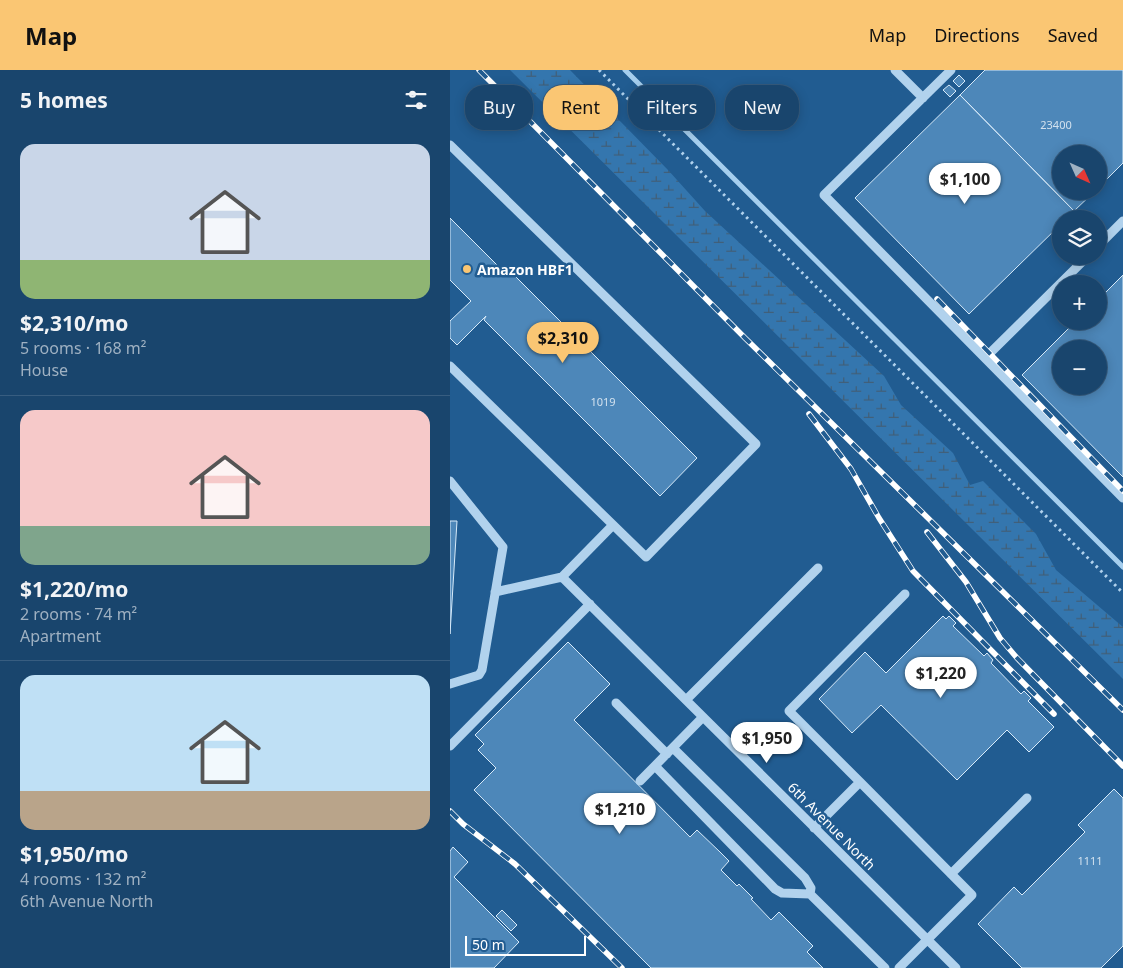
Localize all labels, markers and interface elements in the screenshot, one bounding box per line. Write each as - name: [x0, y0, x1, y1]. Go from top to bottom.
- text: Map: [25, 19, 77, 52]
- text: Map: [869, 23, 906, 47]
- text: Directions: [934, 23, 1020, 47]
- text: Saved: [1048, 23, 1098, 47]
- chip: Buy: [465, 85, 533, 130]
- chip: Rent: [543, 85, 618, 130]
- chip: Filters: [628, 85, 715, 130]
- chip: New: [725, 85, 799, 130]
- text: 5 homes: [20, 86, 108, 114]
- icon: filters: [402, 86, 430, 114]
- house number: 23400: [1040, 117, 1072, 132]
- north arrow: [1052, 145, 1108, 200]
- map controls: [1052, 145, 1107, 395]
- pin: $1,100: [924, 162, 1006, 205]
- text: $1,100: [940, 168, 990, 190]
- icon: home: [180, 177, 270, 267]
- button: layers: [1052, 210, 1107, 265]
- place label: Amazon HBF1: [477, 260, 573, 279]
- marker: Amazon HBF1: [461, 263, 473, 275]
- button: +: [1052, 275, 1107, 330]
- text: $2,310/mo: [20, 309, 128, 337]
- pin: $2,310: [522, 322, 604, 364]
- text: $2,310: [538, 327, 588, 349]
- text: 5 rooms · 168 m²: [20, 337, 146, 359]
- button: −: [1052, 340, 1107, 395]
- text: House: [20, 359, 68, 381]
- house number: 1019: [590, 394, 616, 409]
- icon: home: [180, 442, 270, 532]
- text: $1,220/mo: [20, 575, 128, 603]
- text: 2 rooms · 74 m²: [20, 603, 137, 625]
- text: Apartment: [20, 625, 101, 647]
- pin: $1,220: [900, 656, 982, 699]
- text: $1,220: [916, 662, 966, 684]
- icon: home: [180, 707, 270, 797]
- pin: $1,950: [726, 722, 808, 764]
- text: $1,950: [742, 727, 792, 749]
- street label: 6th Avenue North: [784, 778, 880, 874]
- pin: $1,210: [579, 792, 661, 835]
- text: $1,210: [595, 798, 645, 820]
- text: $1,950/mo: [20, 840, 128, 868]
- house number: 1111: [1077, 853, 1103, 868]
- text: 4 rooms · 132 m²: [20, 868, 146, 890]
- text: 6th Avenue North: [20, 890, 153, 912]
- scale bar: [465, 933, 586, 956]
- text: 50 m: [472, 935, 505, 954]

